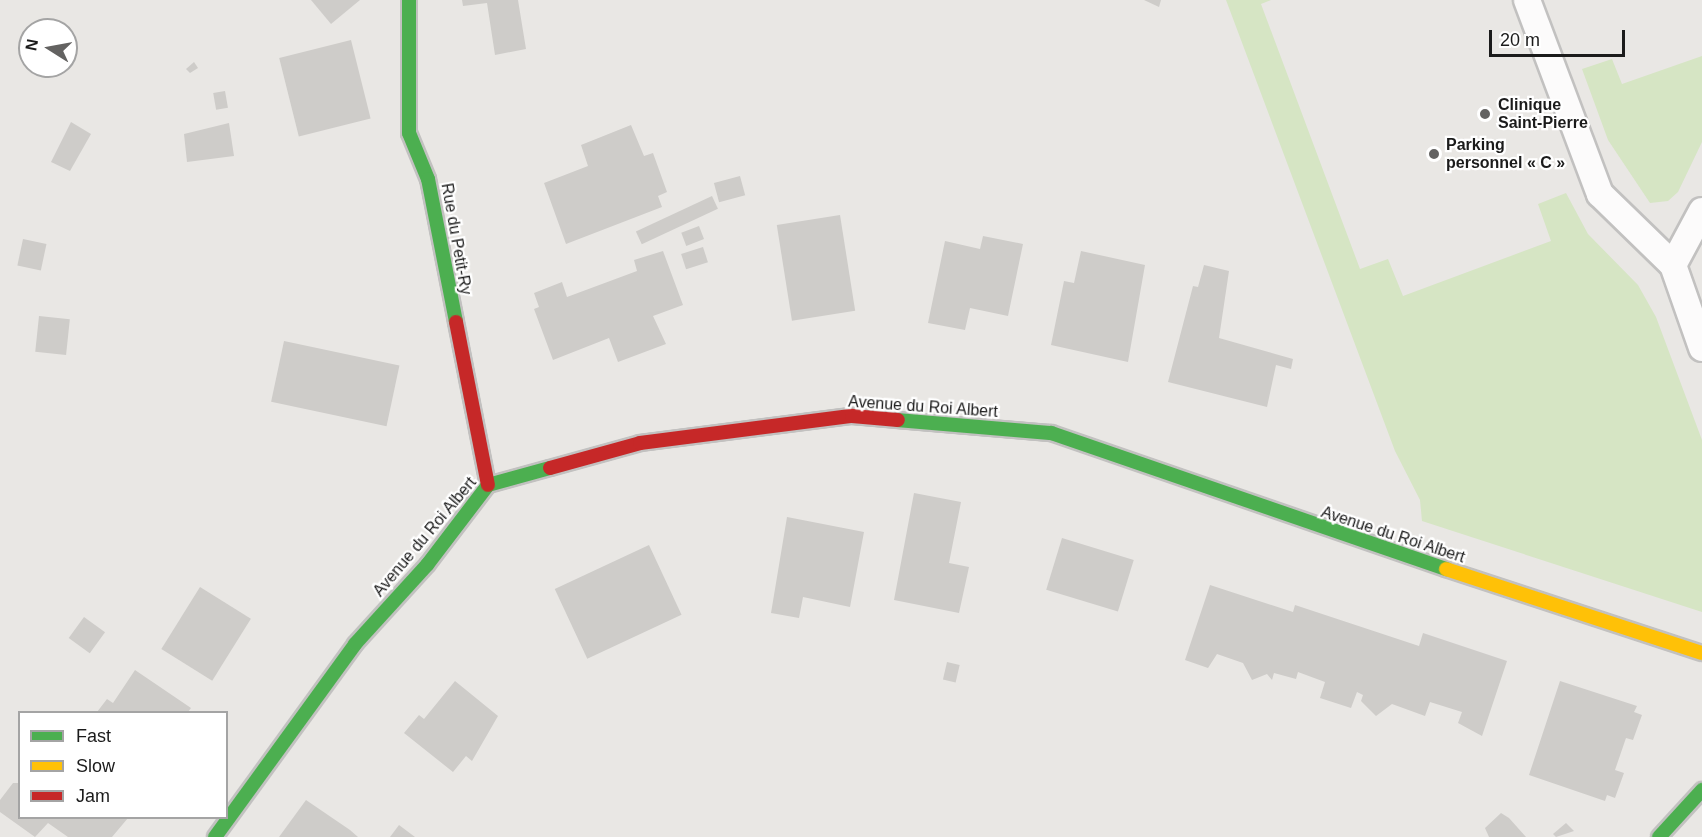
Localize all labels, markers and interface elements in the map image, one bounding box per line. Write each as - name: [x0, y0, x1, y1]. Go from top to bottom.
- north arrow: [18, 18, 78, 78]
- scale bar: [1492, 18, 1628, 56]
- text: 20 m: [1500, 30, 1540, 50]
- text: N: [22, 38, 41, 52]
- place label: Clinique Saint-Pierre: [1498, 95, 1588, 133]
- marker: Clinique Saint-Pierre: [1476, 105, 1494, 123]
- place label: Parking personnel « C »: [1446, 135, 1565, 173]
- marker: Parking personnel « C »: [1427, 147, 1441, 161]
- street label: Rue du Petit-Ry: [437, 182, 475, 296]
- street label: Avenue du Roi Albert: [847, 392, 999, 422]
- street label: Avenue du Roi Albert: [369, 473, 481, 601]
- street label: Avenue du Roi Albert: [1318, 503, 1468, 567]
- legend: [18, 711, 228, 819]
- text: Fast: [76, 726, 111, 746]
- text: Slow: [76, 756, 115, 776]
- text: Jam: [76, 786, 110, 806]

